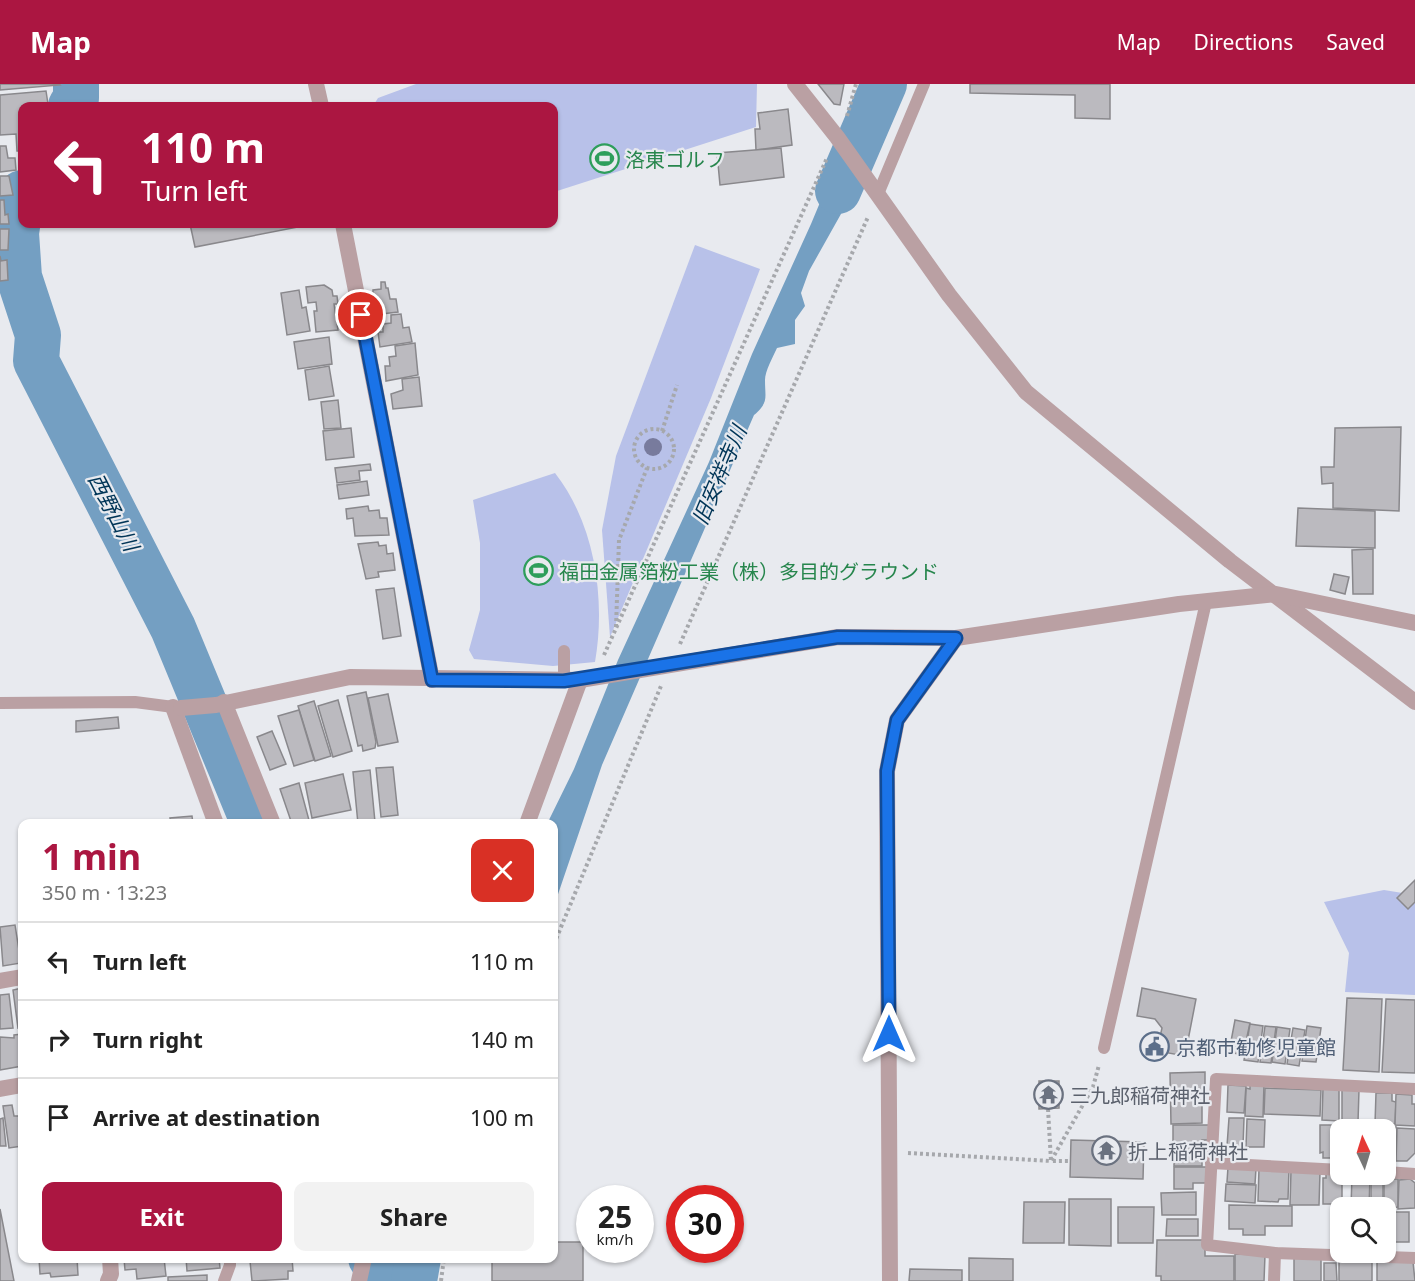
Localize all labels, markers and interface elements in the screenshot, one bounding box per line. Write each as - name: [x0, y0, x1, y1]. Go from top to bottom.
- text: Map: [30, 23, 91, 61]
- text: Map: [1117, 28, 1161, 56]
- text: Directions: [1194, 28, 1293, 56]
- text: Saved: [1326, 28, 1385, 56]
- text: 110 m: [141, 118, 265, 175]
- icon: left: [42, 126, 120, 204]
- sports icon: 洛東ゴルフ: [588, 143, 620, 175]
- place label: 洛東ゴルフ: [625, 146, 725, 173]
- text: Turn left: [141, 172, 247, 209]
- pin: [335, 289, 386, 340]
- icon: arrive: [344, 298, 377, 331]
- water label: 旧安祥寺川: [686, 419, 753, 529]
- water label: 西野山川: [82, 468, 146, 558]
- sports icon: 福田金属箔粉工業（株）多目的グラウンド: [522, 555, 554, 587]
- place label: 福田金属箔粉工業（株）多目的グラウンド: [559, 558, 939, 585]
- text: 1 min: [42, 832, 141, 881]
- button: close: [471, 839, 534, 902]
- text: 350 m · 13:23: [42, 879, 167, 906]
- icon: left: [42, 945, 75, 978]
- text: Turn left: [93, 946, 187, 976]
- text: 110 m: [470, 946, 534, 976]
- position arrow: [857, 1002, 921, 1066]
- icon: right: [42, 1023, 75, 1056]
- text: Turn right: [93, 1024, 203, 1054]
- text: 140 m: [470, 1024, 534, 1054]
- public building icon: 京都市勧修児童館: [1139, 1031, 1171, 1063]
- place label: 京都市勧修児童館: [1176, 1034, 1336, 1061]
- temple icon: 三九郎稲荷神社: [1033, 1079, 1065, 1111]
- place label: 三九郎稲荷神社: [1070, 1082, 1210, 1109]
- icon: arrive: [42, 1101, 75, 1134]
- text: Arrive at destination: [93, 1102, 320, 1132]
- text: 100 m: [470, 1102, 534, 1132]
- north arrow: [1330, 1119, 1396, 1185]
- map controls: [1330, 1119, 1396, 1263]
- temple icon: 折上稲荷神社: [1091, 1135, 1123, 1167]
- place label: 折上稲荷神社: [1128, 1138, 1248, 1165]
- button: Exit: [42, 1182, 282, 1251]
- button: Share: [294, 1182, 534, 1251]
- speed limit sign: 30: [666, 1185, 744, 1263]
- text: 25: [598, 1196, 632, 1237]
- button: search: [1330, 1197, 1396, 1263]
- text: km/h: [597, 1229, 633, 1249]

